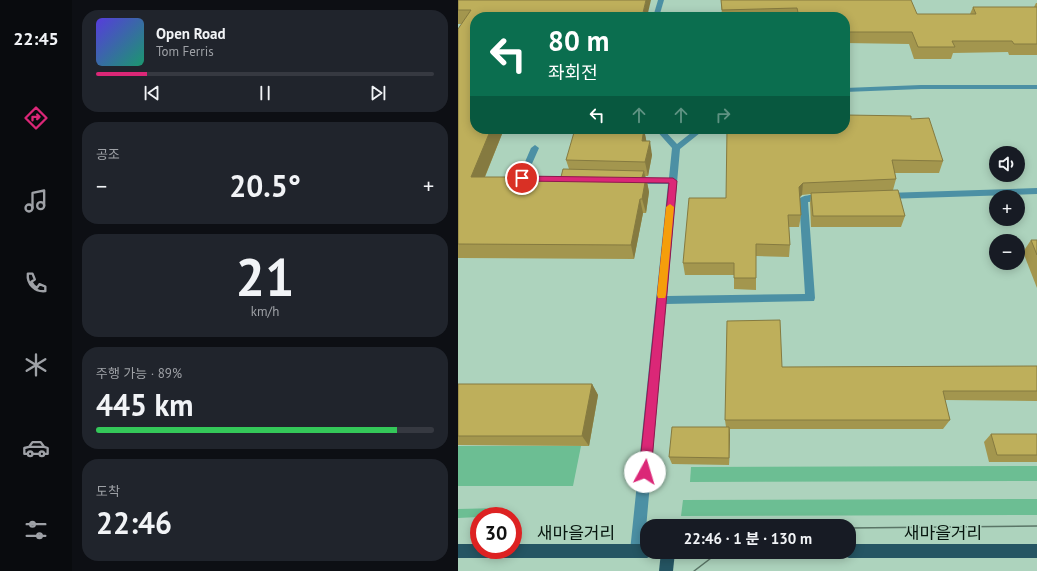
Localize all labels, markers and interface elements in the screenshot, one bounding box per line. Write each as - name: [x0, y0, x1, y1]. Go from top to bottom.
- text: 80 m: [548, 22, 609, 59]
- text: Open Road: [156, 24, 226, 43]
- text: 22:45: [13, 27, 59, 50]
- icon: left: [482, 28, 534, 80]
- text: Tom Ferris: [156, 43, 214, 60]
- text: 좌회전: [548, 61, 598, 84]
- icon: previous: [141, 82, 163, 104]
- icon: pause: [254, 82, 276, 104]
- icon: next: [367, 82, 389, 104]
- icon: directions: [22, 104, 50, 132]
- icon: left: [586, 104, 608, 126]
- icon: ahead: [628, 104, 650, 126]
- icon: ahead: [670, 104, 692, 126]
- icon: right: [712, 104, 734, 126]
- text: 공조: [96, 146, 120, 163]
- map controls: [989, 146, 1025, 270]
- button: sound: [989, 146, 1025, 182]
- pin: [505, 161, 539, 195]
- text: 20.5°: [229, 166, 301, 205]
- icon: arrive: [511, 167, 533, 189]
- text: −: [96, 172, 107, 200]
- text: +: [423, 172, 434, 200]
- icon: music: [22, 187, 50, 215]
- button: +: [989, 190, 1025, 226]
- button: −: [989, 234, 1025, 270]
- text: 21: [236, 243, 294, 310]
- icon: phone: [22, 269, 50, 297]
- text: km/h: [251, 303, 279, 320]
- icon: climate: [22, 351, 50, 379]
- text: 주행 가능 · 89%: [96, 365, 182, 382]
- text: 445 km: [96, 385, 194, 424]
- icon: car: [22, 434, 50, 462]
- position arrow: [624, 451, 666, 493]
- text: 도착: [96, 483, 120, 500]
- text: 22:46: [96, 503, 172, 542]
- speed limit sign: 30: [470, 507, 522, 559]
- icon: filters: [22, 516, 50, 544]
- street label: 새마을거리: [537, 522, 615, 544]
- street label: 새마을거리: [904, 522, 982, 544]
- text: 22:46 · 1 분 · 130 m: [684, 529, 812, 548]

